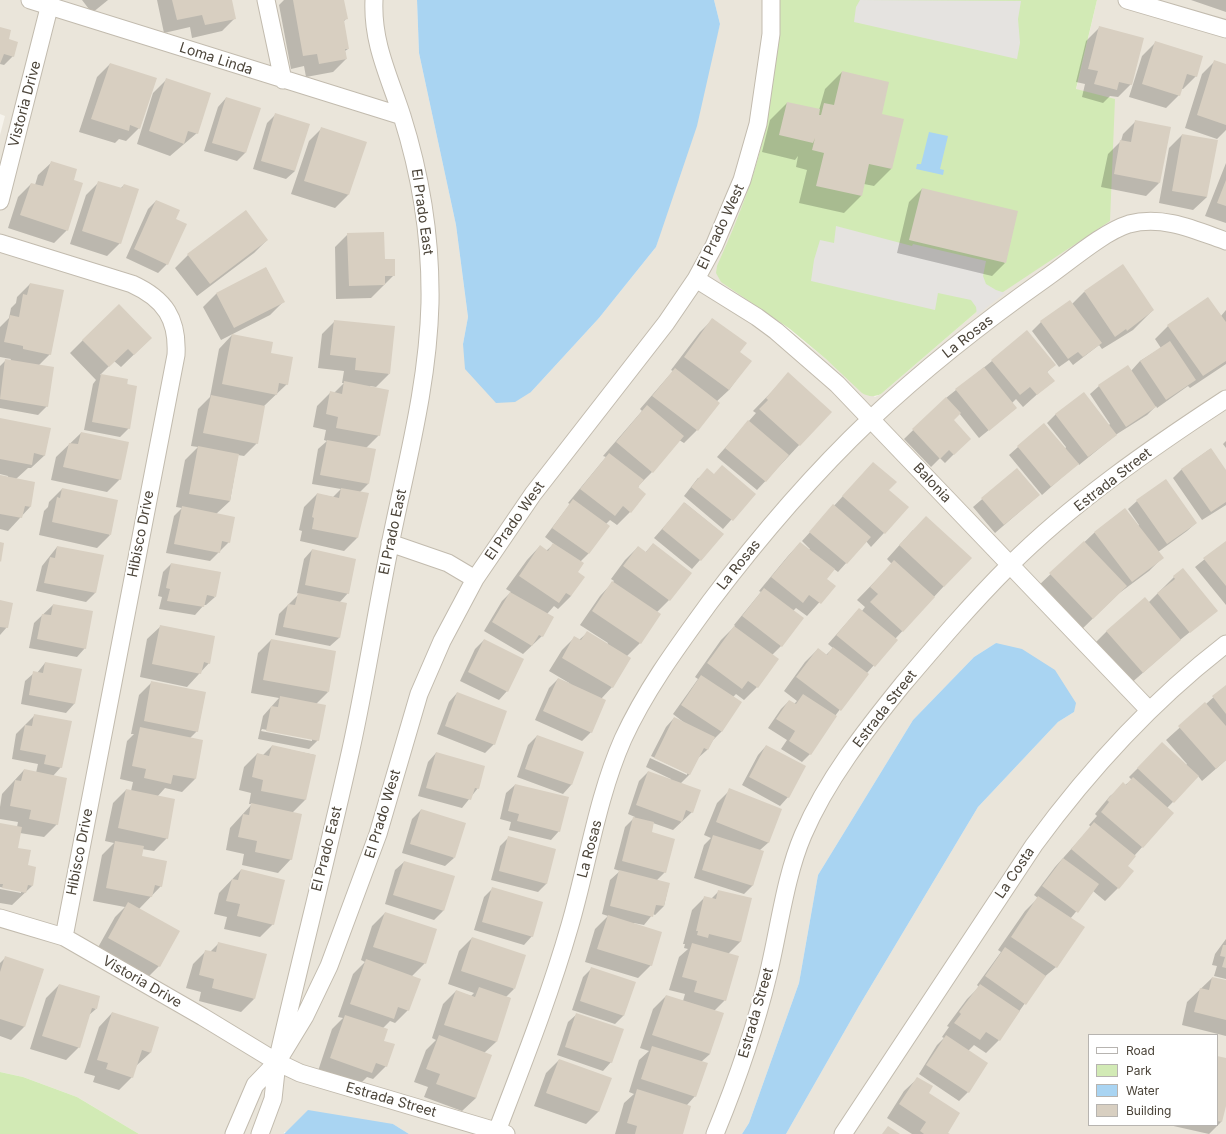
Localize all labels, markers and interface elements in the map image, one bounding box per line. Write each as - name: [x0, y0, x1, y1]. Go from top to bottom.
- street label: Loma Linda: [177, 39, 255, 79]
- street label: Vistoria Drive: [5, 59, 45, 149]
- street label: El Prado East: [408, 168, 436, 256]
- street label: El Prado West: [694, 182, 748, 272]
- street label: La Rosas: [939, 312, 997, 362]
- street label: Estrada Street: [1071, 445, 1155, 515]
- street label: Balonia: [909, 460, 955, 506]
- street label: El Prado West: [482, 479, 548, 563]
- street label: El Prado East: [376, 488, 410, 576]
- street label: Hibisco Drive: [124, 489, 158, 579]
- street label: La Rosas: [714, 537, 764, 593]
- street label: Estrada Street: [850, 667, 920, 751]
- street label: El Prado West: [362, 768, 404, 860]
- street label: El Prado East: [308, 805, 346, 893]
- street label: Hibisco Drive: [63, 807, 97, 897]
- street label: La Rosas: [574, 818, 606, 880]
- street label: La Costa: [992, 844, 1038, 902]
- street label: Vistoria Drive: [99, 953, 185, 1011]
- street label: Estrada Street: [735, 966, 777, 1060]
- legend: [1088, 1034, 1218, 1126]
- text: Road: [1126, 1043, 1155, 1058]
- text: Park: [1126, 1063, 1152, 1078]
- street label: Estrada Street: [344, 1079, 438, 1121]
- text: Water: [1126, 1083, 1159, 1098]
- text: Building: [1126, 1103, 1171, 1118]

